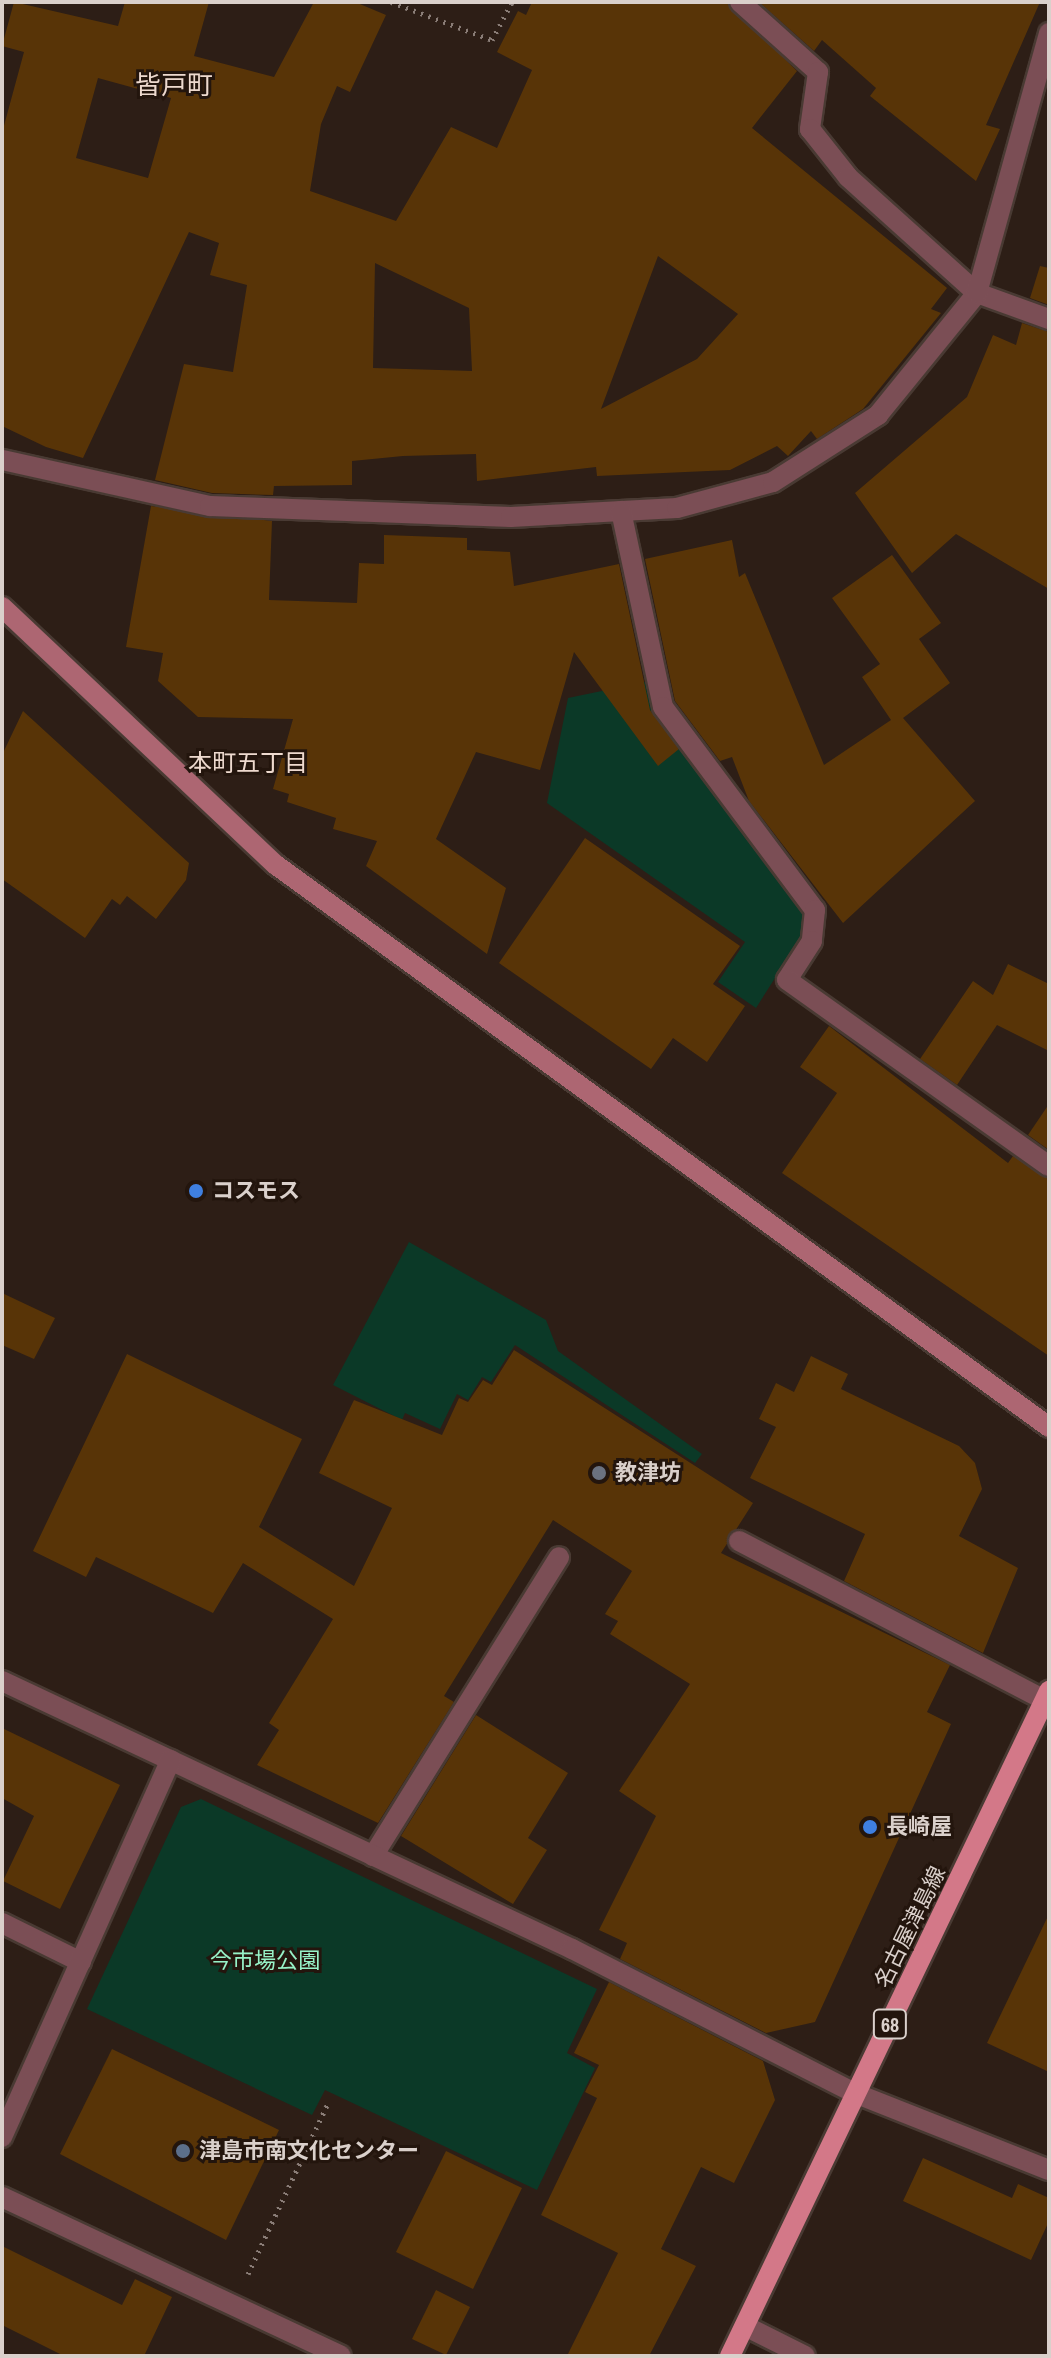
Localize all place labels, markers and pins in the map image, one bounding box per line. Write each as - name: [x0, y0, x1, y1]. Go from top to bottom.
- place label: コスモス: [212, 1178, 300, 1204]
- marker: コスモス: [187, 1182, 205, 1200]
- place label: 教津坊: [615, 1460, 681, 1486]
- marker: 教津坊: [590, 1464, 608, 1482]
- place label: 長崎屋: [886, 1814, 952, 1840]
- marker: 長崎屋: [861, 1818, 879, 1836]
- place label: 津島市南文化センター: [199, 2138, 419, 2164]
- marker: 津島市南文化センター: [174, 2142, 192, 2160]

